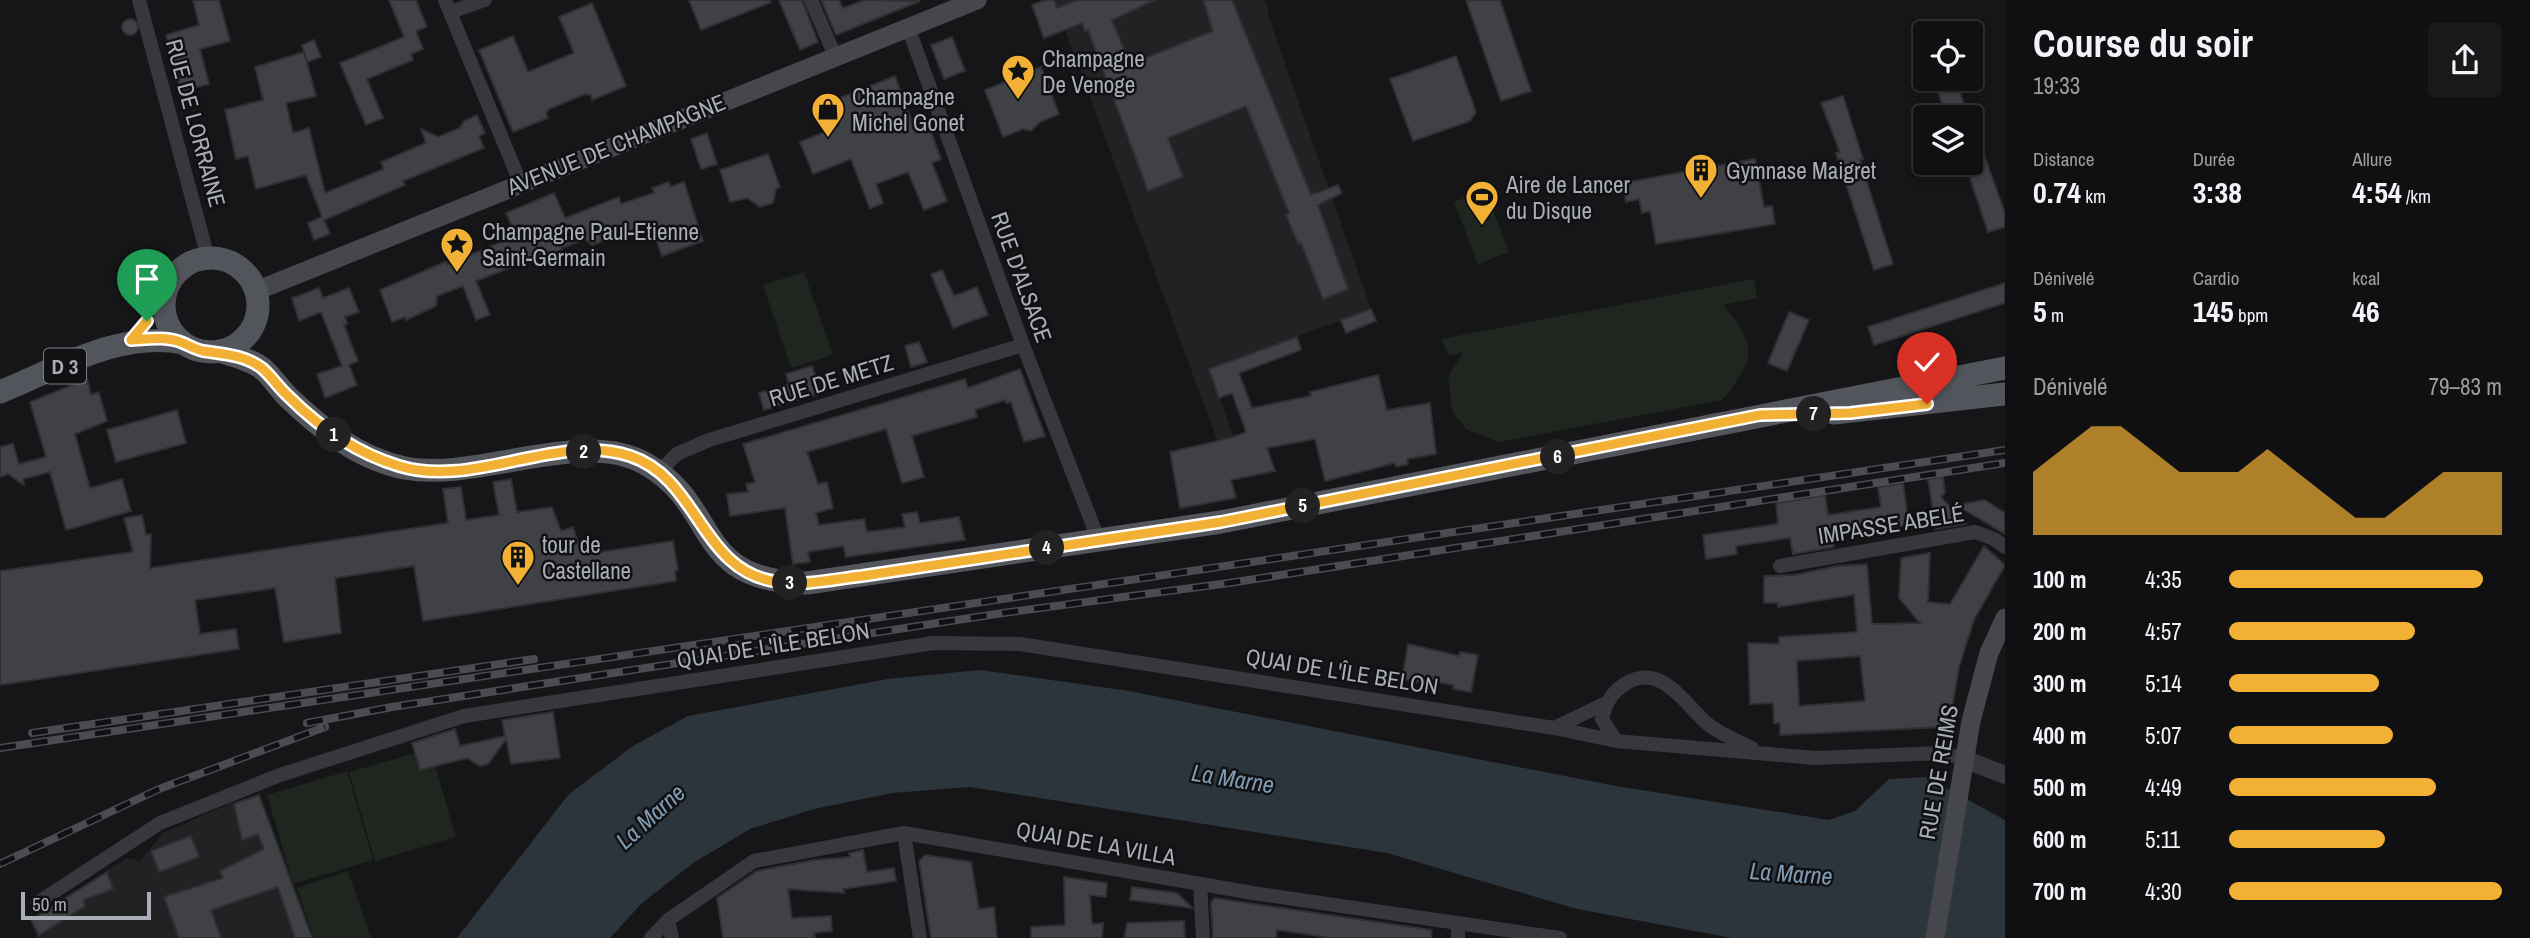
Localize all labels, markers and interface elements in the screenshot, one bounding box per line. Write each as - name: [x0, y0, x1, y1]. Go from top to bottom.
- text: Course du soir: [2033, 18, 2253, 69]
- map controls: [1913, 21, 1983, 175]
- button: locate: [1913, 21, 1983, 91]
- button: share: [2428, 23, 2502, 97]
- street label: RUE DE LORRAINE: [159, 35, 233, 211]
- place label: Champagne De Venoge: [1042, 43, 1145, 100]
- place icon: Champagne De Venoge: [999, 52, 1037, 101]
- text: 19:33: [2033, 70, 2080, 101]
- place label: Champagne Michel Gonet: [852, 81, 964, 138]
- street label: AVENUE DE CHAMPAGNE: [501, 86, 730, 202]
- shop icon: Champagne Michel Gonet: [809, 90, 847, 139]
- button: layers: [1913, 105, 1983, 175]
- text: Distance: [2033, 146, 2094, 172]
- text: Durée: [2193, 146, 2235, 172]
- text: Allure: [2352, 146, 2392, 172]
- building icon: Gymnase Maigret: [1682, 151, 1720, 200]
- place label: Gymnase Maigret: [1726, 155, 1876, 186]
- place label: Aire de Lancer du Disque: [1505, 169, 1630, 226]
- text: 0.74: [2033, 172, 2081, 212]
- text: 3:38: [2193, 172, 2242, 212]
- text: 4:54: [2352, 172, 2402, 212]
- sports icon: Aire de Lancer du Disque: [1463, 178, 1501, 227]
- text: km: [2081, 183, 2106, 209]
- text: /km: [2402, 183, 2431, 209]
- street label: RUE D'ALSACE: [984, 207, 1060, 347]
- place label: Champagne Paul-Etienne Saint-Germain: [482, 216, 699, 273]
- place icon: Champagne Paul-Etienne Saint-Germain: [438, 225, 476, 274]
- pin: [117, 249, 177, 321]
- icon: arrive: [128, 260, 166, 298]
- text: Dénivelé: [2033, 265, 2094, 291]
- text: Cardio: [2193, 265, 2239, 291]
- text: kcal: [2352, 265, 2380, 291]
- text: 5: [2033, 291, 2047, 331]
- text: 145: [2193, 291, 2234, 331]
- text: 46: [2352, 291, 2380, 331]
- text: m: [2047, 302, 2064, 328]
- text: bpm: [2234, 302, 2268, 328]
- pin: [1897, 332, 1957, 404]
- icon: check: [1908, 343, 1946, 381]
- street label: RUE DE METZ: [765, 346, 897, 414]
- road number: D 3: [44, 348, 86, 384]
- text: Dénivelé: [2033, 371, 2107, 402]
- text: 79–83 m: [2429, 371, 2502, 402]
- pin: 7: [1797, 396, 1832, 432]
- text: 7: [1809, 400, 1818, 426]
- pin: 1: [316, 418, 352, 452]
- text: 1: [329, 421, 338, 447]
- pin: 2: [566, 434, 602, 470]
- text: 2: [579, 438, 588, 464]
- pin: 6: [1540, 440, 1576, 475]
- text: 6: [1553, 443, 1562, 469]
- pin: 5: [1286, 489, 1320, 524]
- text: 5: [1298, 492, 1307, 518]
- street label: IMPASSE ABELÉ: [1816, 497, 1966, 551]
- place label: tour de Castellane: [542, 529, 631, 586]
- pin: 4: [1030, 530, 1064, 566]
- text: 4: [1042, 534, 1051, 560]
- building icon: tour de Castellane: [499, 538, 537, 587]
- text: 100 m: [2033, 564, 2086, 595]
- text: 4:35: [2145, 564, 2182, 595]
- pin: 3: [772, 566, 808, 600]
- text: 3: [785, 569, 794, 595]
- street label: QUAI DE L'ÎLE BELON: [675, 614, 871, 676]
- text: 200 m: [2033, 616, 2086, 647]
- text: 4:57: [2145, 616, 2182, 647]
- street label: QUAI DE L'ÎLE BELON: [1244, 640, 1440, 702]
- text: 300 m: [2033, 668, 2086, 699]
- text: 5:14: [2145, 668, 2182, 699]
- street label: RUE DE REIMS: [1911, 702, 1965, 842]
- text: 400 m: [2033, 720, 2086, 751]
- text: 5:07: [2145, 720, 2182, 751]
- water label: La Marne: [1189, 756, 1277, 800]
- text: 500 m: [2033, 772, 2086, 803]
- text: 4:49: [2145, 772, 2182, 803]
- water label: La Marne: [608, 776, 692, 856]
- street label: QUAI DE LA VILLA: [1014, 814, 1179, 872]
- text: 600 m: [2033, 824, 2086, 855]
- text: 5:11: [2145, 824, 2180, 855]
- water label: La Marne: [1748, 854, 1834, 892]
- text: 700 m: [2033, 876, 2086, 907]
- text: 4:30: [2145, 876, 2182, 907]
- scale bar: [21, 889, 150, 921]
- text: 50 m: [32, 891, 67, 917]

